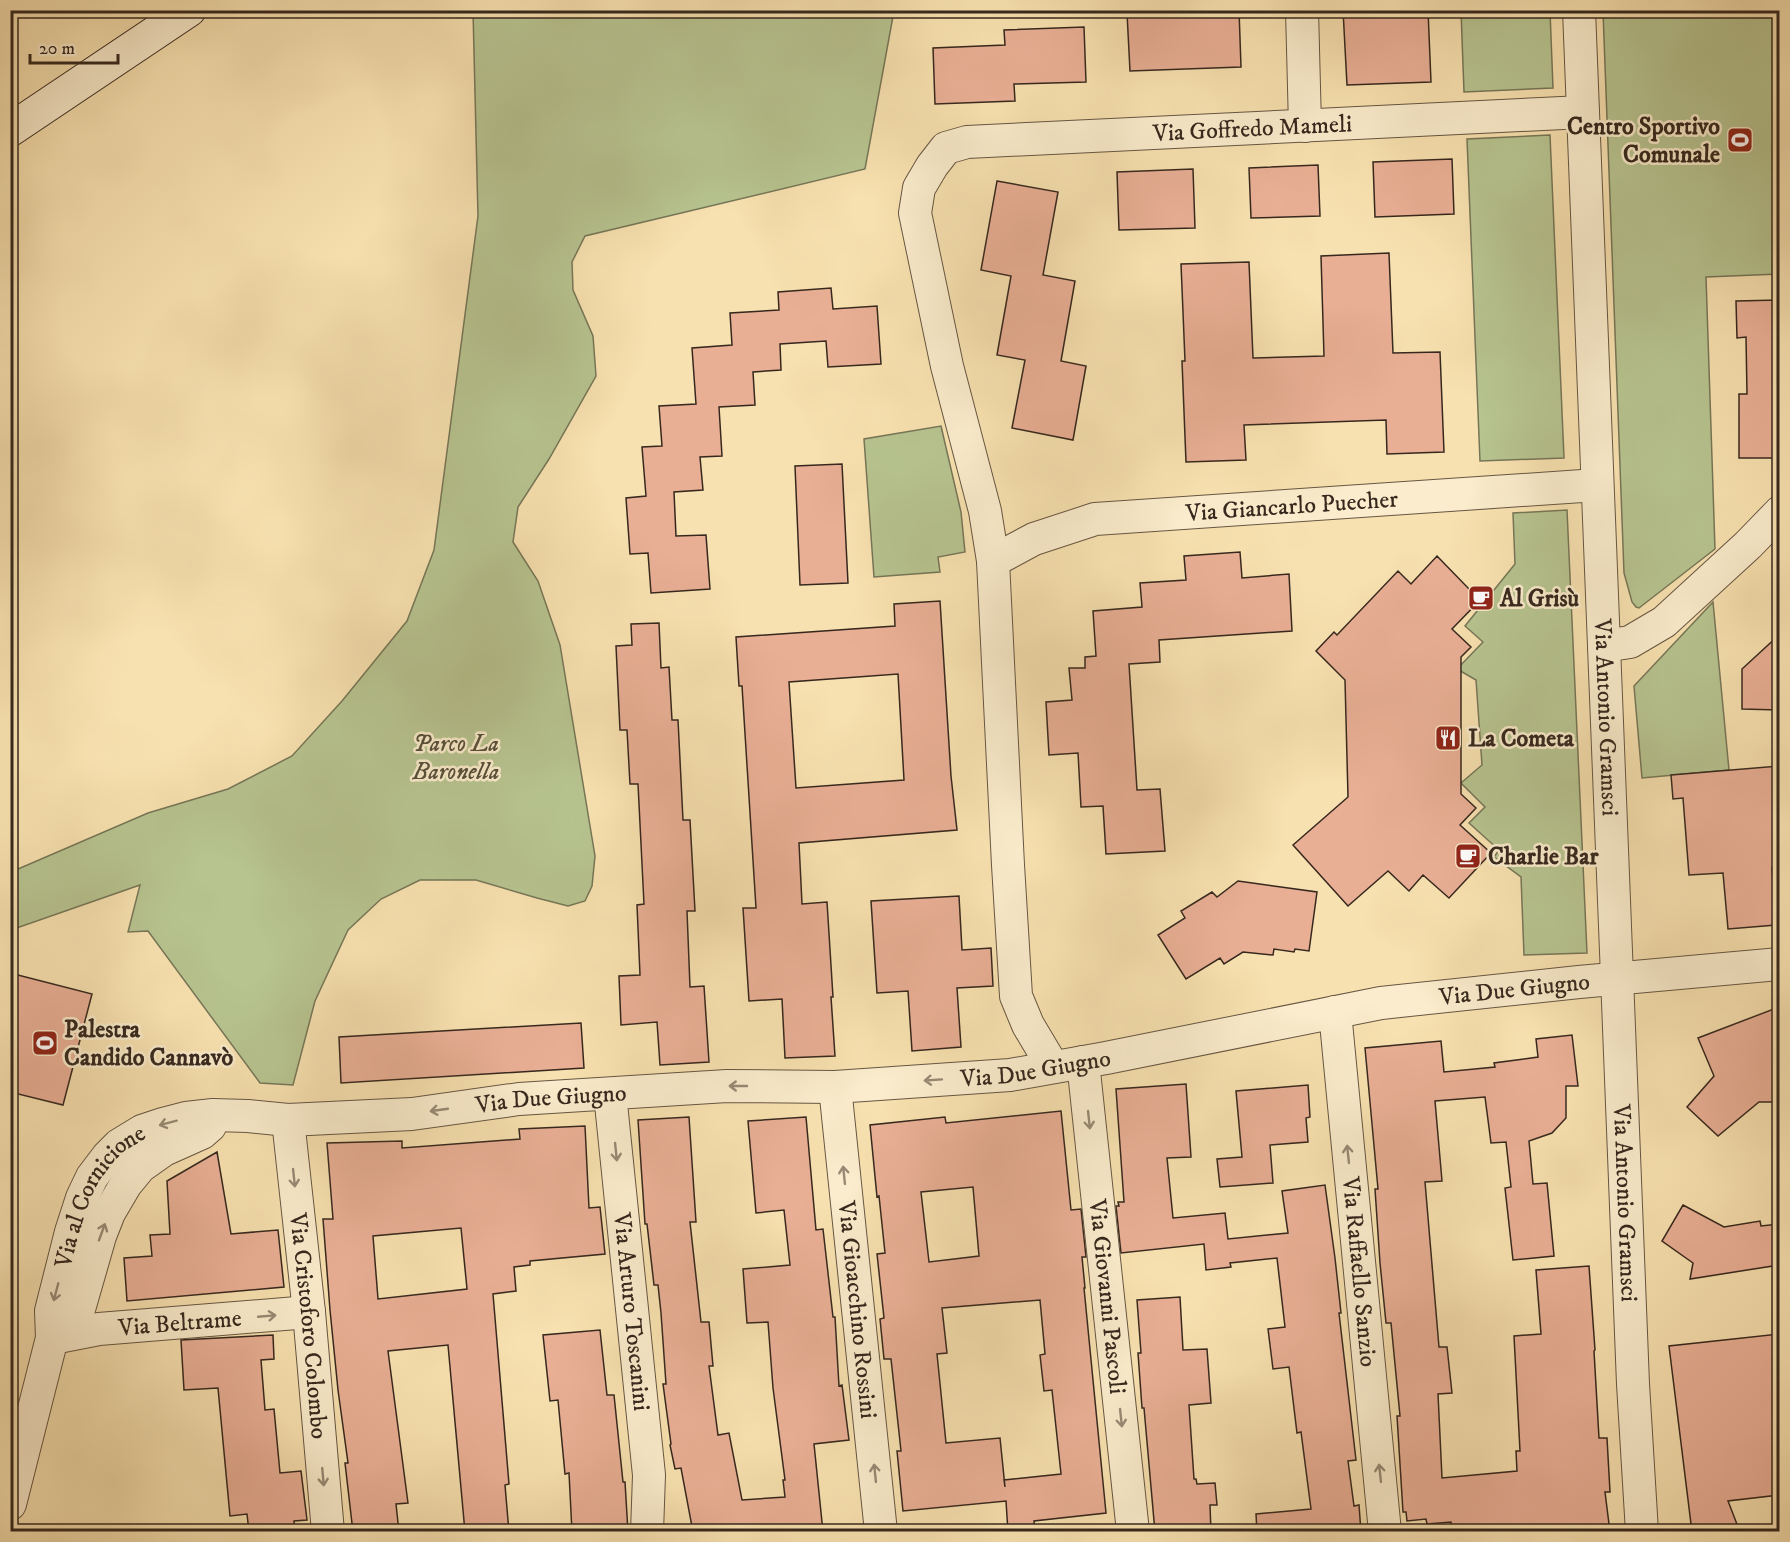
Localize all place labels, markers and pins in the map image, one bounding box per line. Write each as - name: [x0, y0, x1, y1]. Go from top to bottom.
- place label: Centro Sportivo Comunale: [1567, 112, 1720, 170]
- sports icon: Centro Sportivo Comunale: [1725, 125, 1755, 155]
- cafe icon: Al Grisù: [1466, 583, 1496, 613]
- place label: Al Grisù: [1499, 584, 1580, 614]
- restaurant icon: La Cometa: [1433, 723, 1463, 753]
- place label: La Cometa: [1468, 724, 1575, 754]
- cafe icon: Charlie Bar: [1453, 841, 1483, 871]
- place label: Charlie Bar: [1488, 842, 1599, 872]
- place label: Palestra Candido Cannavò: [64, 1015, 233, 1073]
- sports icon: Palestra Candido Cannavò: [30, 1028, 60, 1058]

